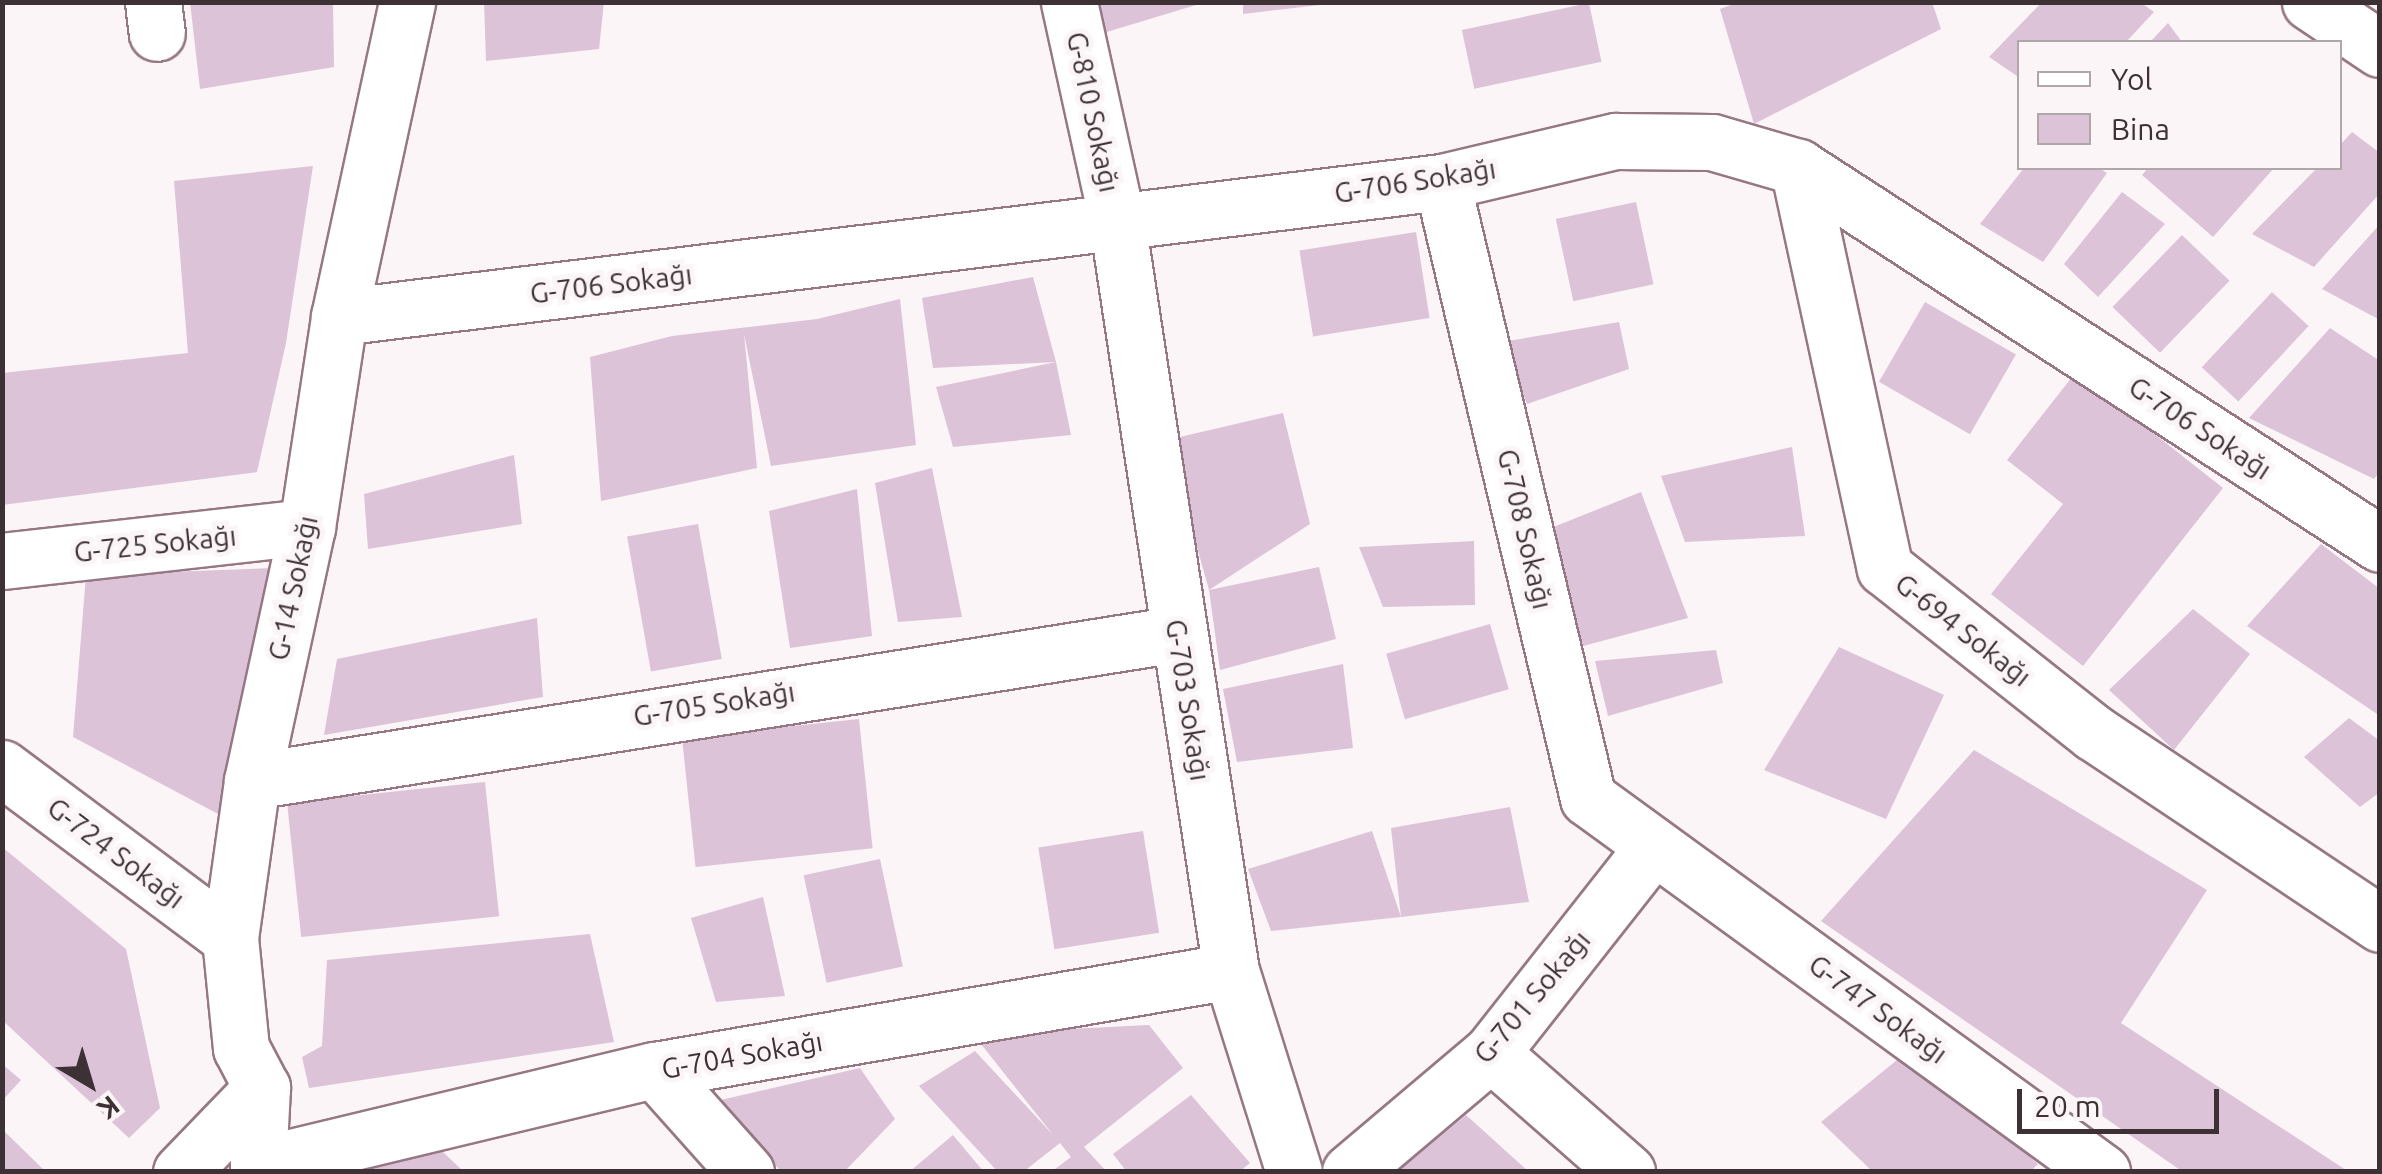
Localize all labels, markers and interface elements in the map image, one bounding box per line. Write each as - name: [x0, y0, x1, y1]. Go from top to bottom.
- street label: G-810 Sokağı: [1060, 29, 1126, 195]
- legend: [2017, 40, 2342, 170]
- text: Yol: [2111, 62, 2152, 96]
- text: Bina: [2111, 112, 2170, 146]
- street label: G-706 Sokağı: [1332, 152, 1498, 210]
- street label: G-706 Sokağı: [528, 257, 694, 311]
- street label: G-706 Sokağı: [2123, 370, 2277, 486]
- street label: G-708 Sokağı: [1490, 446, 1560, 612]
- street label: G-14 Sokağı: [261, 513, 325, 663]
- street label: G-725 Sokağı: [72, 519, 238, 569]
- street label: G-694 Sokağı: [1888, 567, 2038, 693]
- street label: G-703 Sokağı: [1159, 617, 1217, 783]
- street label: G-705 Sokağı: [631, 675, 797, 733]
- street label: G-724 Sokağı: [41, 791, 191, 915]
- street label: G-701 Sokağı: [1467, 924, 1597, 1070]
- street label: G-747 Sokağı: [1802, 948, 1954, 1070]
- street label: G-704 Sokağı: [659, 1024, 825, 1086]
- north arrow: [40, 1034, 140, 1134]
- scale bar: [2022, 1069, 2224, 1131]
- text: 20 m: [2034, 1089, 2101, 1123]
- text: K: [92, 1090, 126, 1126]

